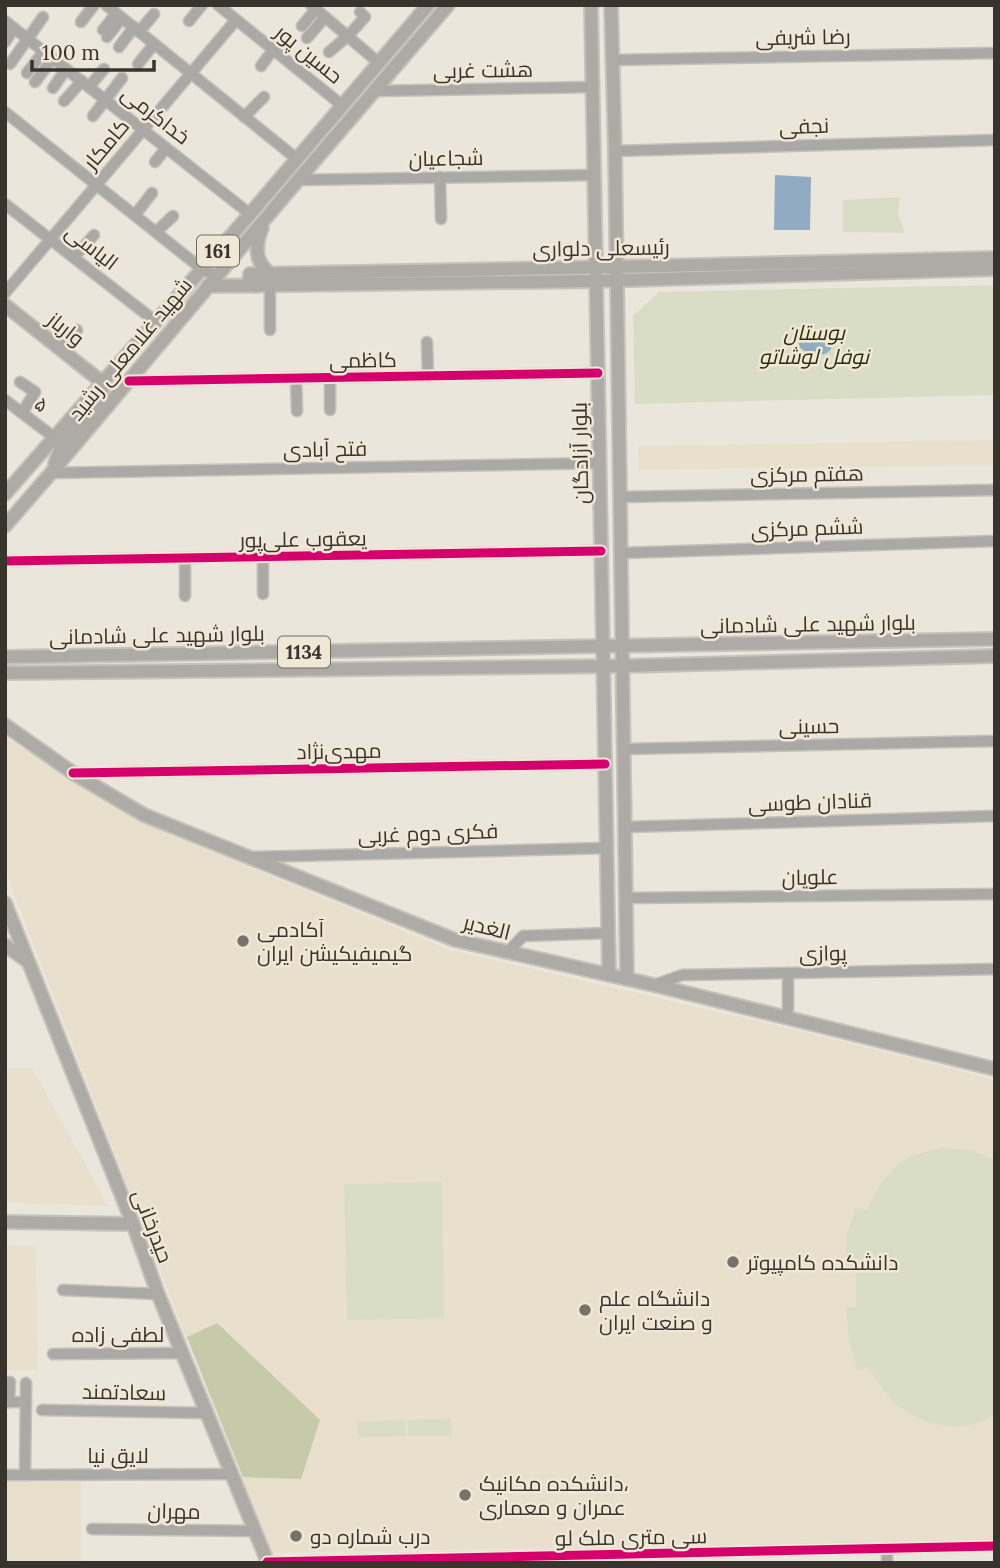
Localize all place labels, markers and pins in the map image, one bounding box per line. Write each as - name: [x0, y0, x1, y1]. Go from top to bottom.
- place label: آکادمی گیمیفیکیشن ایران: [257, 916, 412, 967]
- marker: آکادمی گیمیفیکیشن ایران: [235, 933, 251, 949]
- place label: دانشکده کامپیوتر: [746, 1249, 899, 1276]
- marker: دانشکده کامپیوتر: [725, 1254, 741, 1270]
- place label: دانشگاه علم و صنعت ایران: [599, 1285, 713, 1336]
- marker: دانشگاه علم و صنعت ایران: [577, 1302, 593, 1318]
- place label: دانشکده مکانیک، عمران و معماری: [479, 1470, 628, 1521]
- marker: دانشکده مکانیک، عمران و معماری: [457, 1487, 473, 1503]
- place label: درب شماره دو: [310, 1523, 430, 1550]
- marker: درب شماره دو: [288, 1528, 304, 1544]

